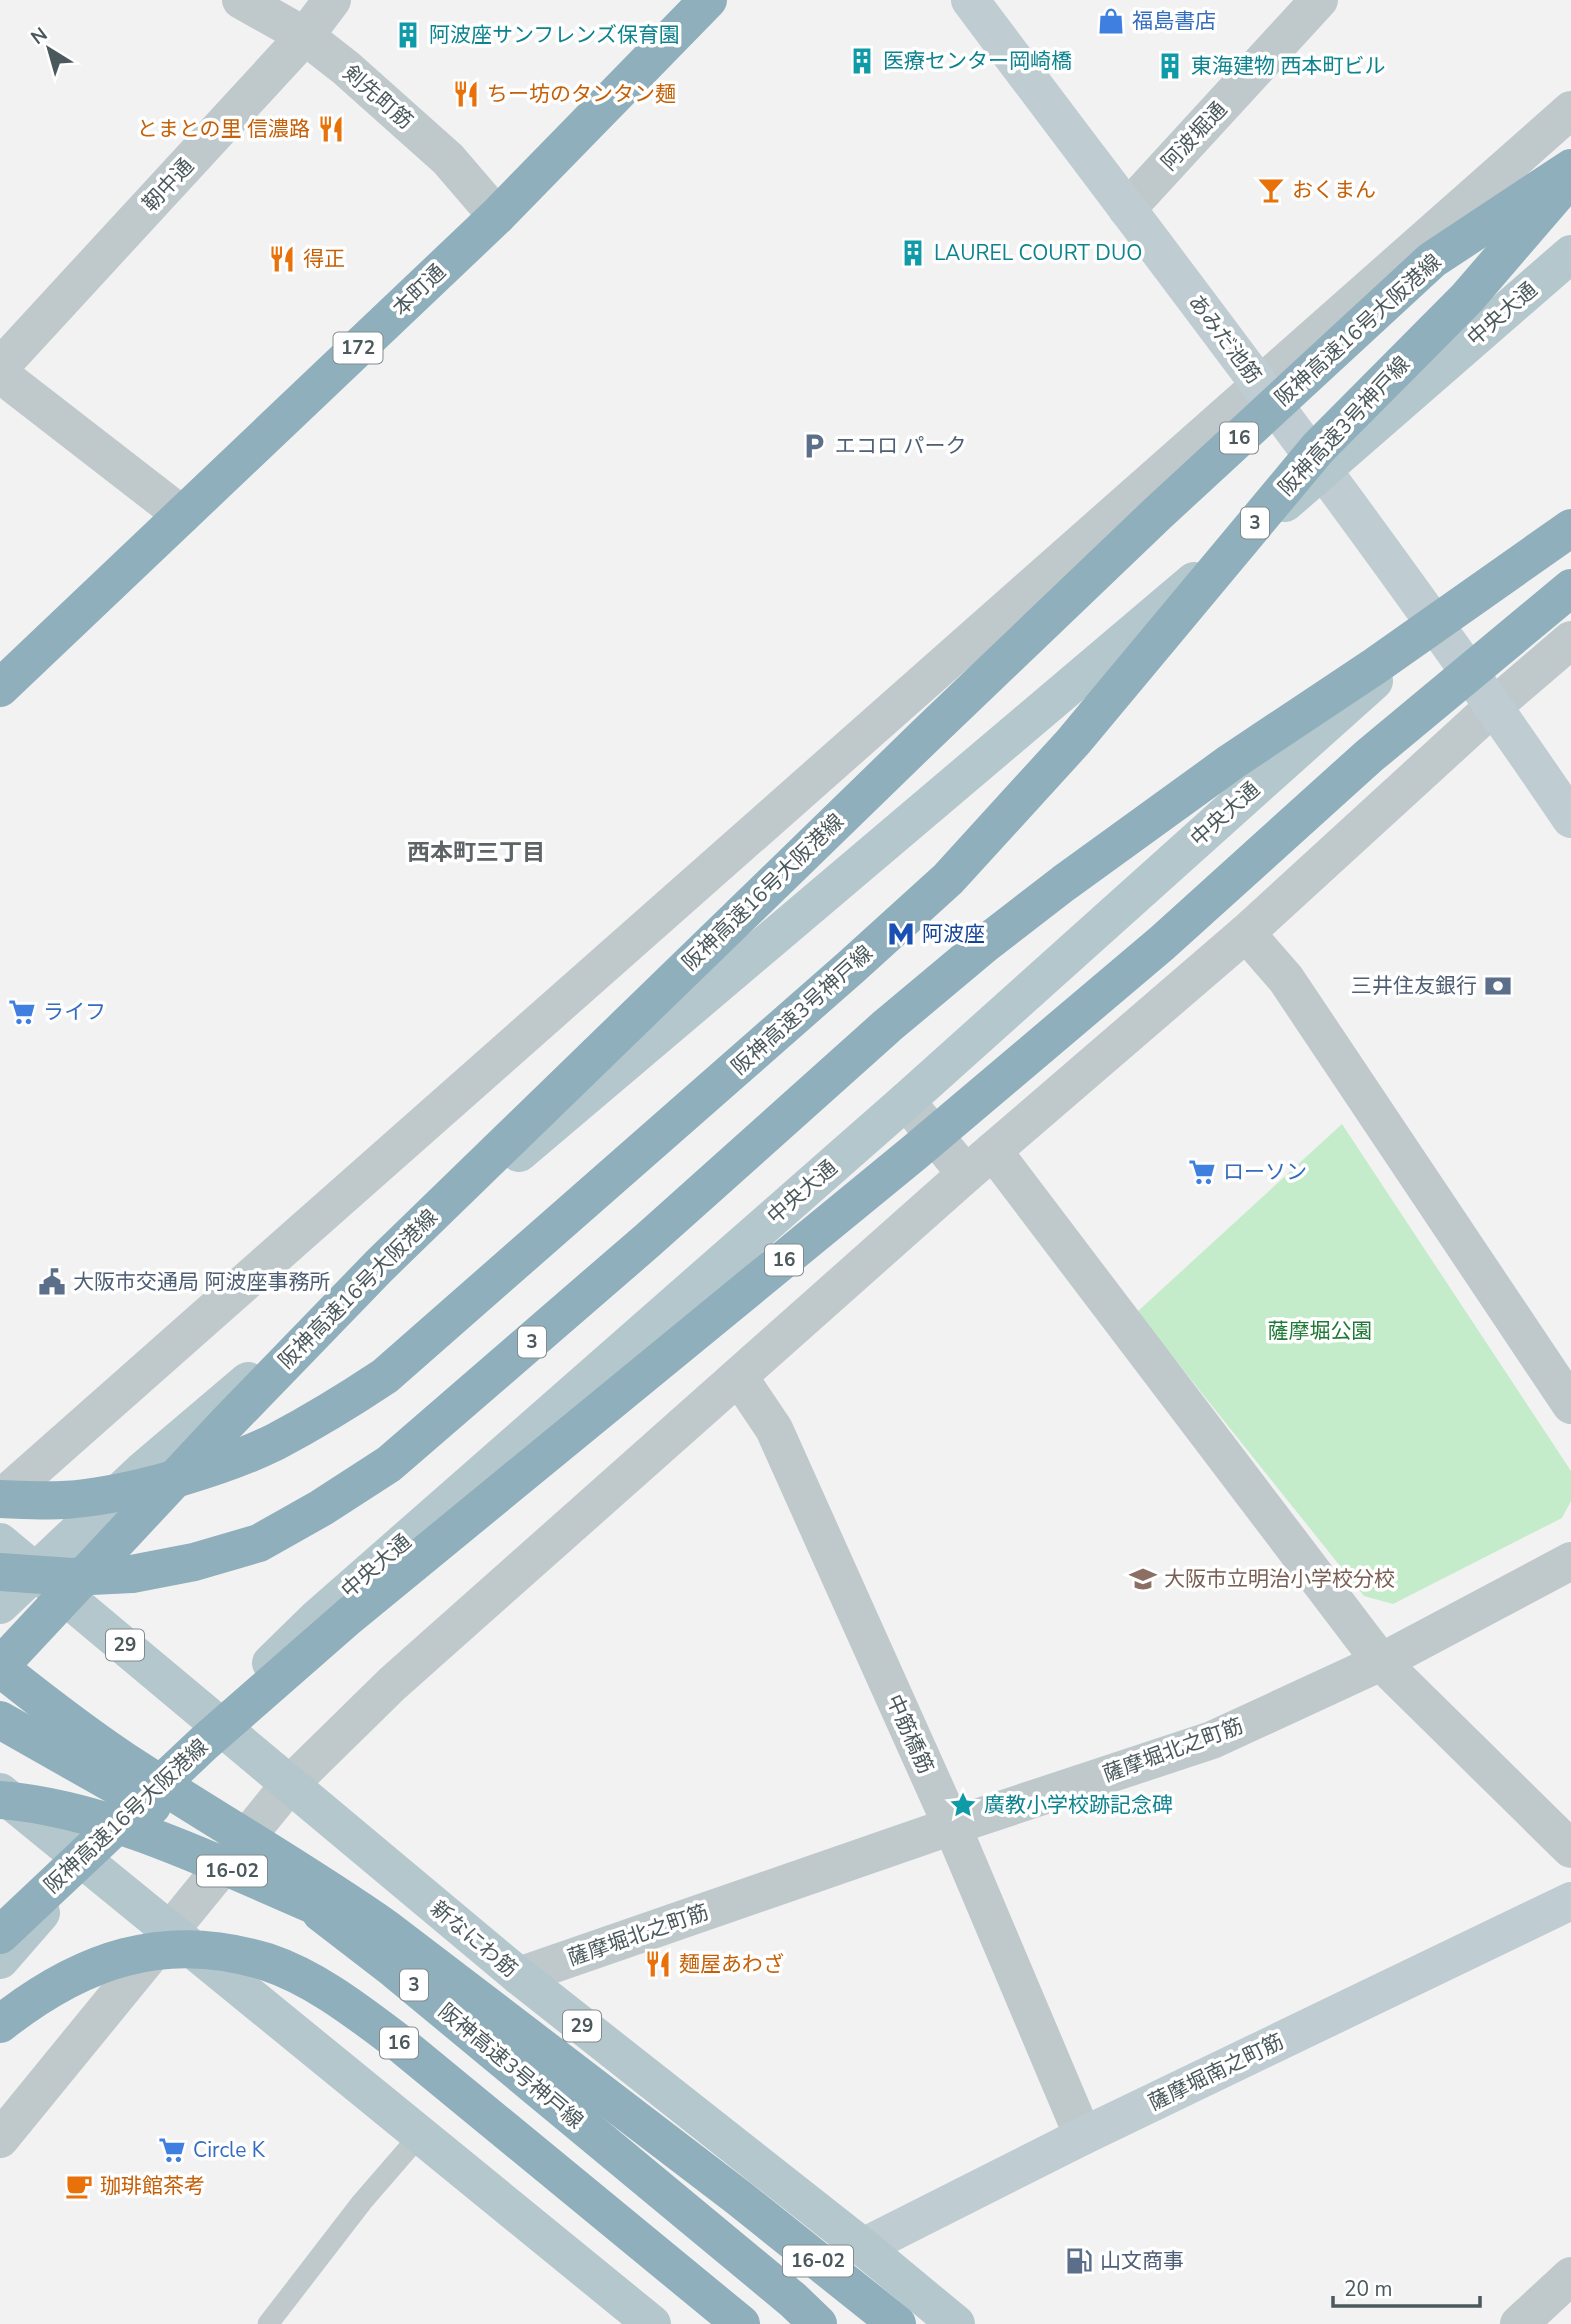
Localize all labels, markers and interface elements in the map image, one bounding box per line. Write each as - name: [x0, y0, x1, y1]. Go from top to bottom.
- shop icon: 福島書店: [1096, 6, 1126, 36]
- place label: 福島書店: [1132, 7, 1216, 35]
- north arrow: [14, 14, 84, 84]
- building icon: 阿波座サンフレンズ保育園: [393, 20, 423, 50]
- place label: 阿波座サンフレンズ保育園: [429, 21, 680, 49]
- text: N: [26, 22, 53, 51]
- building icon: 医療センター岡崎橋: [847, 46, 877, 76]
- place label: 医療センター岡崎橋: [883, 47, 1072, 75]
- building icon: 東海建物 西本町ビル: [1155, 51, 1185, 81]
- place label: 東海建物 西本町ビル: [1191, 52, 1385, 80]
- street label: 剣先町筋: [337, 59, 419, 135]
- restaurant icon: ちー坊のタンタン麺: [451, 79, 481, 109]
- place label: ちー坊のタンタン麺: [487, 80, 676, 108]
- street label: 阿波堀通: [1155, 96, 1233, 176]
- restaurant icon: とまとの里 信濃路: [316, 114, 346, 144]
- place label: とまとの里 信濃路: [137, 115, 310, 143]
- street label: 靭中通: [136, 152, 200, 218]
- bar icon: おくまん: [1256, 175, 1286, 205]
- place label: おくまん: [1292, 176, 1376, 204]
- building icon: LAUREL COURT DUO: [898, 238, 928, 268]
- place label: LAUREL COURT DUO: [934, 239, 1142, 267]
- restaurant icon: 得正: [267, 244, 297, 274]
- place label: 得正: [303, 245, 345, 273]
- street label: 阪神高速16号大阪港線: [1269, 248, 1447, 412]
- street label: 本町通: [387, 258, 451, 322]
- street label: 中央大通: [1461, 276, 1543, 352]
- street label: あみだ池筋: [1182, 289, 1268, 389]
- road number: 172: [334, 332, 382, 364]
- street label: 阪神高速3号神戸線: [1272, 350, 1416, 502]
- road number: 16: [1220, 422, 1258, 453]
- parking icon: エコロ パーク: [799, 431, 829, 461]
- place label: エコロ パーク: [835, 432, 966, 460]
- road number: 3: [1241, 508, 1269, 538]
- street label: 中央大通: [1184, 775, 1266, 853]
- street label: 阪神高速16号大阪港線: [676, 808, 850, 976]
- district label: 西本町三丁目: [407, 837, 545, 868]
- metro station icon: 阿波座: [886, 919, 916, 949]
- place label: 阿波座: [922, 920, 985, 948]
- street label: 阪神高速3号神戸線: [726, 939, 878, 1081]
- bank icon: 三井住友銀行: [1483, 971, 1513, 1001]
- place label: 三井住友銀行: [1351, 972, 1477, 1000]
- supermarket icon: ライフ: [7, 997, 37, 1027]
- place label: ライフ: [43, 998, 106, 1026]
- street label: 中央大通: [761, 1154, 843, 1230]
- supermarket icon: ローソン: [1187, 1157, 1217, 1187]
- place label: ローソン: [1223, 1158, 1307, 1186]
- street label: 阪神高速16号大阪港線: [272, 1203, 444, 1375]
- road number: 16: [765, 1244, 803, 1276]
- public building icon: 大阪市交通局 阿波座事務所: [37, 1267, 67, 1297]
- place label: 大阪市交通局 阿波座事務所: [73, 1268, 330, 1296]
- park label: 薩摩堀公園: [1268, 1317, 1373, 1345]
- road number: 3: [518, 1326, 546, 1358]
- street label: 中央大通: [335, 1528, 417, 1604]
- school or university icon: 大阪市立明治小学校分校: [1128, 1564, 1158, 1594]
- place label: 大阪市立明治小学校分校: [1164, 1565, 1395, 1593]
- road number: 29: [106, 1630, 144, 1660]
- street label: 中筋橋筋: [880, 1690, 940, 1778]
- street label: 薩摩堀北之町筋: [1099, 1712, 1247, 1788]
- street label: 阪神高速16号大阪港線: [38, 1733, 214, 1899]
- place icon: 廣教小学校跡記念碑: [948, 1790, 978, 1820]
- place label: 廣教小学校跡記念碑: [984, 1791, 1173, 1819]
- road number: 16-02: [197, 1856, 267, 1886]
- street label: 新なにわ筋: [425, 1895, 523, 1983]
- street label: 薩摩堀北之町筋: [564, 1898, 712, 1972]
- restaurant icon: 麺屋あわざ: [643, 1949, 673, 1979]
- place label: 麺屋あわざ: [679, 1950, 784, 1978]
- road number: 3: [400, 1969, 428, 2000]
- street label: 阪神高速3号神戸線: [433, 1997, 589, 2135]
- road number: 29: [563, 2010, 601, 2042]
- road number: 16: [380, 2027, 418, 2058]
- street label: 薩摩堀南之町筋: [1144, 2027, 1288, 2117]
- supermarket icon: Circle K: [157, 2135, 187, 2165]
- place label: Circle K: [193, 2136, 266, 2164]
- cafe icon: 珈琲館茶考: [64, 2171, 94, 2201]
- place label: 珈琲館茶考: [100, 2172, 205, 2200]
- road number: 16-02: [783, 2246, 853, 2276]
- fuel station icon: 山文商事: [1064, 2246, 1094, 2276]
- place label: 山文商事: [1100, 2247, 1184, 2275]
- scale bar: [1333, 2264, 1480, 2308]
- text: 20 m: [1344, 2275, 1393, 2303]

